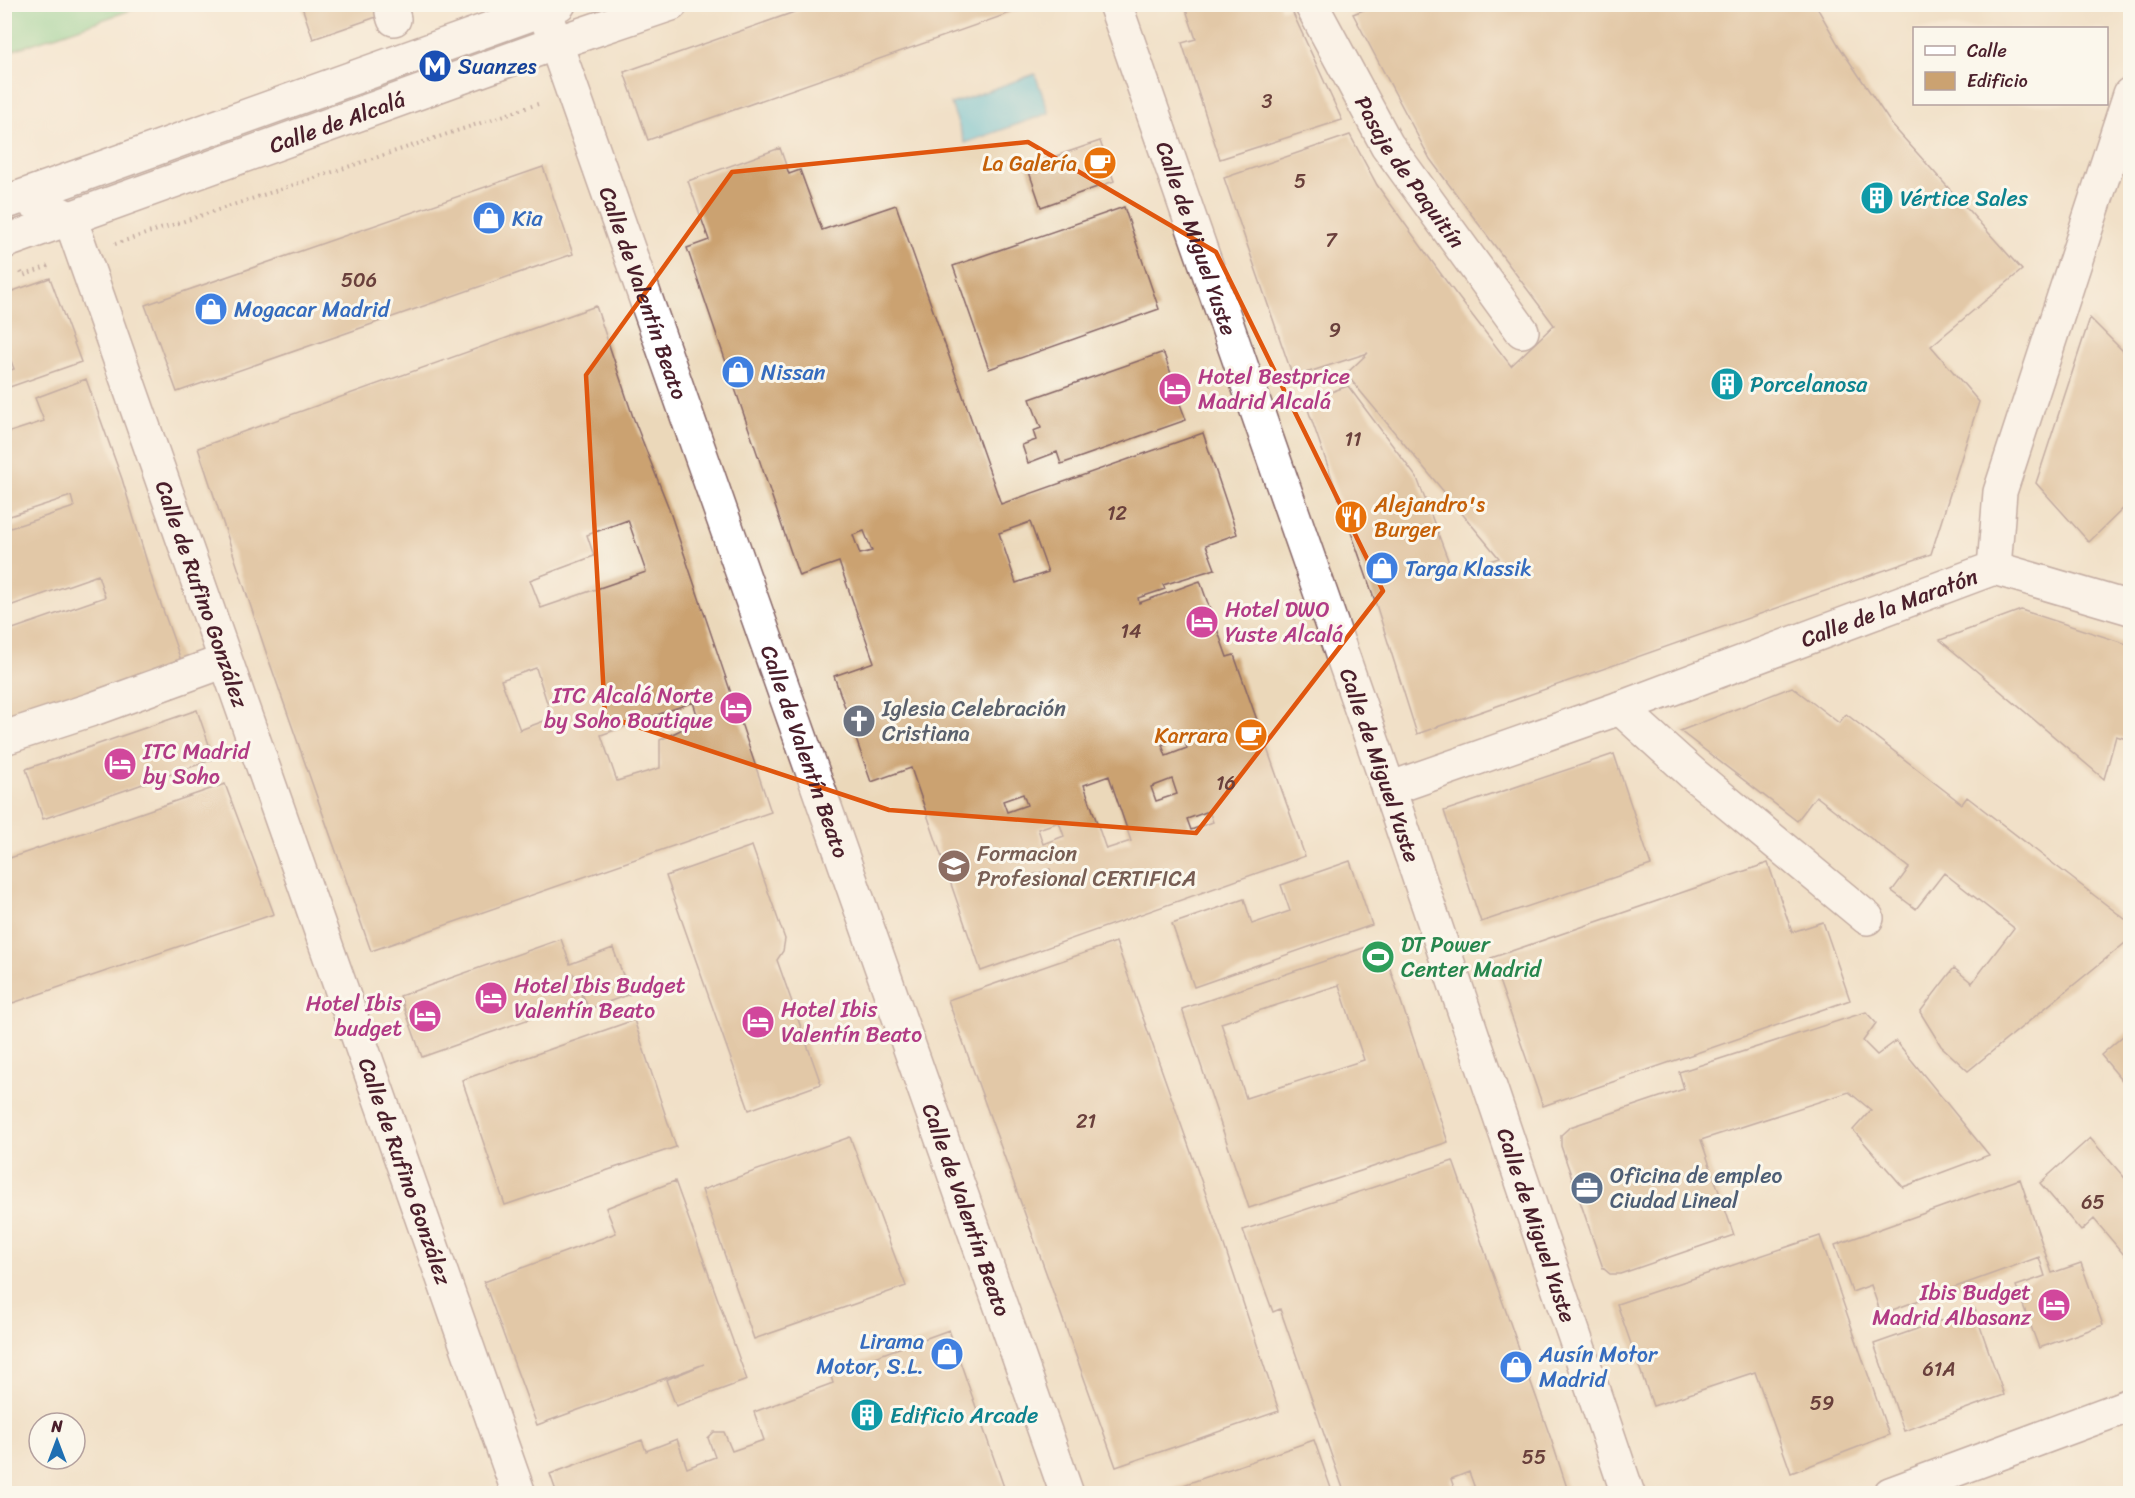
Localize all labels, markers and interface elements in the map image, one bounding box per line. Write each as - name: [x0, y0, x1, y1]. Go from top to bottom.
- legend: [1913, 27, 2108, 105]
- text: Calle: [1967, 35, 2007, 67]
- place label: Suanzes: [458, 47, 537, 86]
- metro station icon: Suanzes: [417, 48, 453, 84]
- text: Edificio: [1967, 65, 2028, 97]
- street label: Calle de Alcalá: [263, 79, 411, 164]
- house number: 3: [1262, 84, 1273, 119]
- street label: Pasaje de Paquitín: [1344, 88, 1476, 257]
- street label: Calle de Miguel Yuste: [1145, 136, 1249, 341]
- place label: La Galería: [982, 144, 1077, 183]
- cafe icon: La Galería: [1082, 145, 1118, 181]
- house number: 5: [1294, 164, 1306, 199]
- place label: Vértice Sales: [1900, 179, 2029, 218]
- building icon: Vértice Sales: [1859, 180, 1895, 216]
- street label: Calle de Valentín Beato: [588, 181, 699, 405]
- place label: Kia: [512, 199, 543, 238]
- shop icon: Kia: [471, 200, 507, 236]
- house number: 7: [1325, 223, 1338, 258]
- house number: 506: [341, 263, 377, 298]
- place label: Mogacar Madrid: [234, 290, 391, 329]
- shop icon: Mogacar Madrid: [193, 291, 229, 327]
- house number: 9: [1329, 313, 1341, 348]
- place label: Nissan: [761, 353, 826, 392]
- shop icon: Nissan: [720, 354, 756, 390]
- place label: Hotel Bestprice Madrid Alcalá: [1198, 357, 1350, 421]
- place label: Porcelanosa: [1750, 365, 1868, 404]
- building icon: Porcelanosa: [1709, 366, 1745, 402]
- hotel icon: Hotel Bestprice Madrid Alcalá: [1157, 371, 1193, 407]
- house number: 11: [1344, 422, 1362, 457]
- street label: Calle de Rufino González: [144, 475, 260, 713]
- place label: Alejandro's Burger: [1373, 485, 1485, 549]
- house number: 12: [1107, 496, 1128, 531]
- restaurant icon: Alejandro's Burger: [1333, 499, 1369, 535]
- place label: Targa Klassik: [1405, 549, 1532, 588]
- shop icon: Targa Klassik: [1364, 550, 1400, 586]
- street label: Calle de la Maratón: [1795, 556, 1983, 658]
- place label: Hotel DWO Yuste Alcalá: [1225, 590, 1343, 654]
- hotel icon: Hotel DWO Yuste Alcalá: [1184, 604, 1220, 640]
- house number: 14: [1120, 614, 1142, 649]
- street label: Calle de Valentín Beato: [750, 639, 861, 863]
- street label: Calle de Miguel Yuste: [1329, 662, 1432, 868]
- place label: ITC Alcalá Norte by Soho Boutique: [544, 676, 713, 740]
- place label: Iglesia Celebración Cristiana: [881, 689, 1066, 753]
- hotel icon: ITC Alcalá Norte by Soho Boutique: [718, 690, 754, 726]
- church icon: Iglesia Celebración Cristiana: [841, 703, 877, 739]
- place label: Karrara: [1154, 716, 1228, 755]
- cafe icon: Karrara: [1233, 717, 1269, 753]
- place label: ITC Madrid by Soho: [142, 732, 251, 796]
- hotel icon: ITC Madrid by Soho: [102, 746, 138, 782]
- house number: 16: [1216, 766, 1236, 801]
- place label: Formacion Profesional CERTIFICA: [977, 834, 1196, 898]
- school or university icon: Formacion Profesional CERTIFICA: [936, 848, 972, 884]
- place label: DT Power Center Madrid: [1401, 925, 1542, 989]
- sports icon: DT Power Center Madrid: [1360, 939, 1396, 975]
- place label: Hotel Ibis Budget Valentín Beato: [514, 966, 686, 1030]
- hotel icon: Hotel Ibis Budget Valentín Beato: [473, 980, 509, 1016]
- place label: Hotel Ibis budget: [306, 984, 403, 1048]
- place label: Hotel Ibis Valentín Beato: [781, 990, 922, 1054]
- hotel icon: Hotel Ibis budget: [407, 998, 443, 1034]
- hotel icon: Hotel Ibis Valentín Beato: [740, 1004, 776, 1040]
- street label: Calle de Rufino González: [347, 1052, 464, 1291]
- street label: Calle de Valentín Beato: [911, 1098, 1022, 1322]
- house number: 21: [1076, 1104, 1096, 1139]
- street label: Calle de Miguel Yuste: [1486, 1123, 1588, 1328]
- place label: Oficina de empleo Ciudad Lineal: [1610, 1156, 1783, 1220]
- office icon: Oficina de empleo Ciudad Lineal: [1569, 1170, 1605, 1206]
- house number: 65: [2081, 1185, 2105, 1220]
- place label: Ibis Budget Madrid Albasanz: [1872, 1273, 2032, 1337]
- hotel icon: Ibis Budget Madrid Albasanz: [2036, 1287, 2072, 1323]
- place label: Lirama Motor, S.L.: [816, 1322, 924, 1386]
- place label: Ausín Motor Madrid: [1538, 1335, 1659, 1399]
- shop icon: Lirama Motor, S.L.: [929, 1336, 965, 1372]
- shop icon: Ausín Motor Madrid: [1498, 1349, 1534, 1385]
- house number: 61A: [1922, 1352, 1956, 1387]
- house number: 59: [1810, 1386, 1834, 1421]
- place label: Edificio Arcade: [890, 1396, 1038, 1435]
- building icon: Edificio Arcade: [849, 1397, 885, 1433]
- north arrow: [27, 1411, 87, 1471]
- text: N: [50, 1412, 63, 1441]
- house number: 55: [1522, 1440, 1546, 1475]

